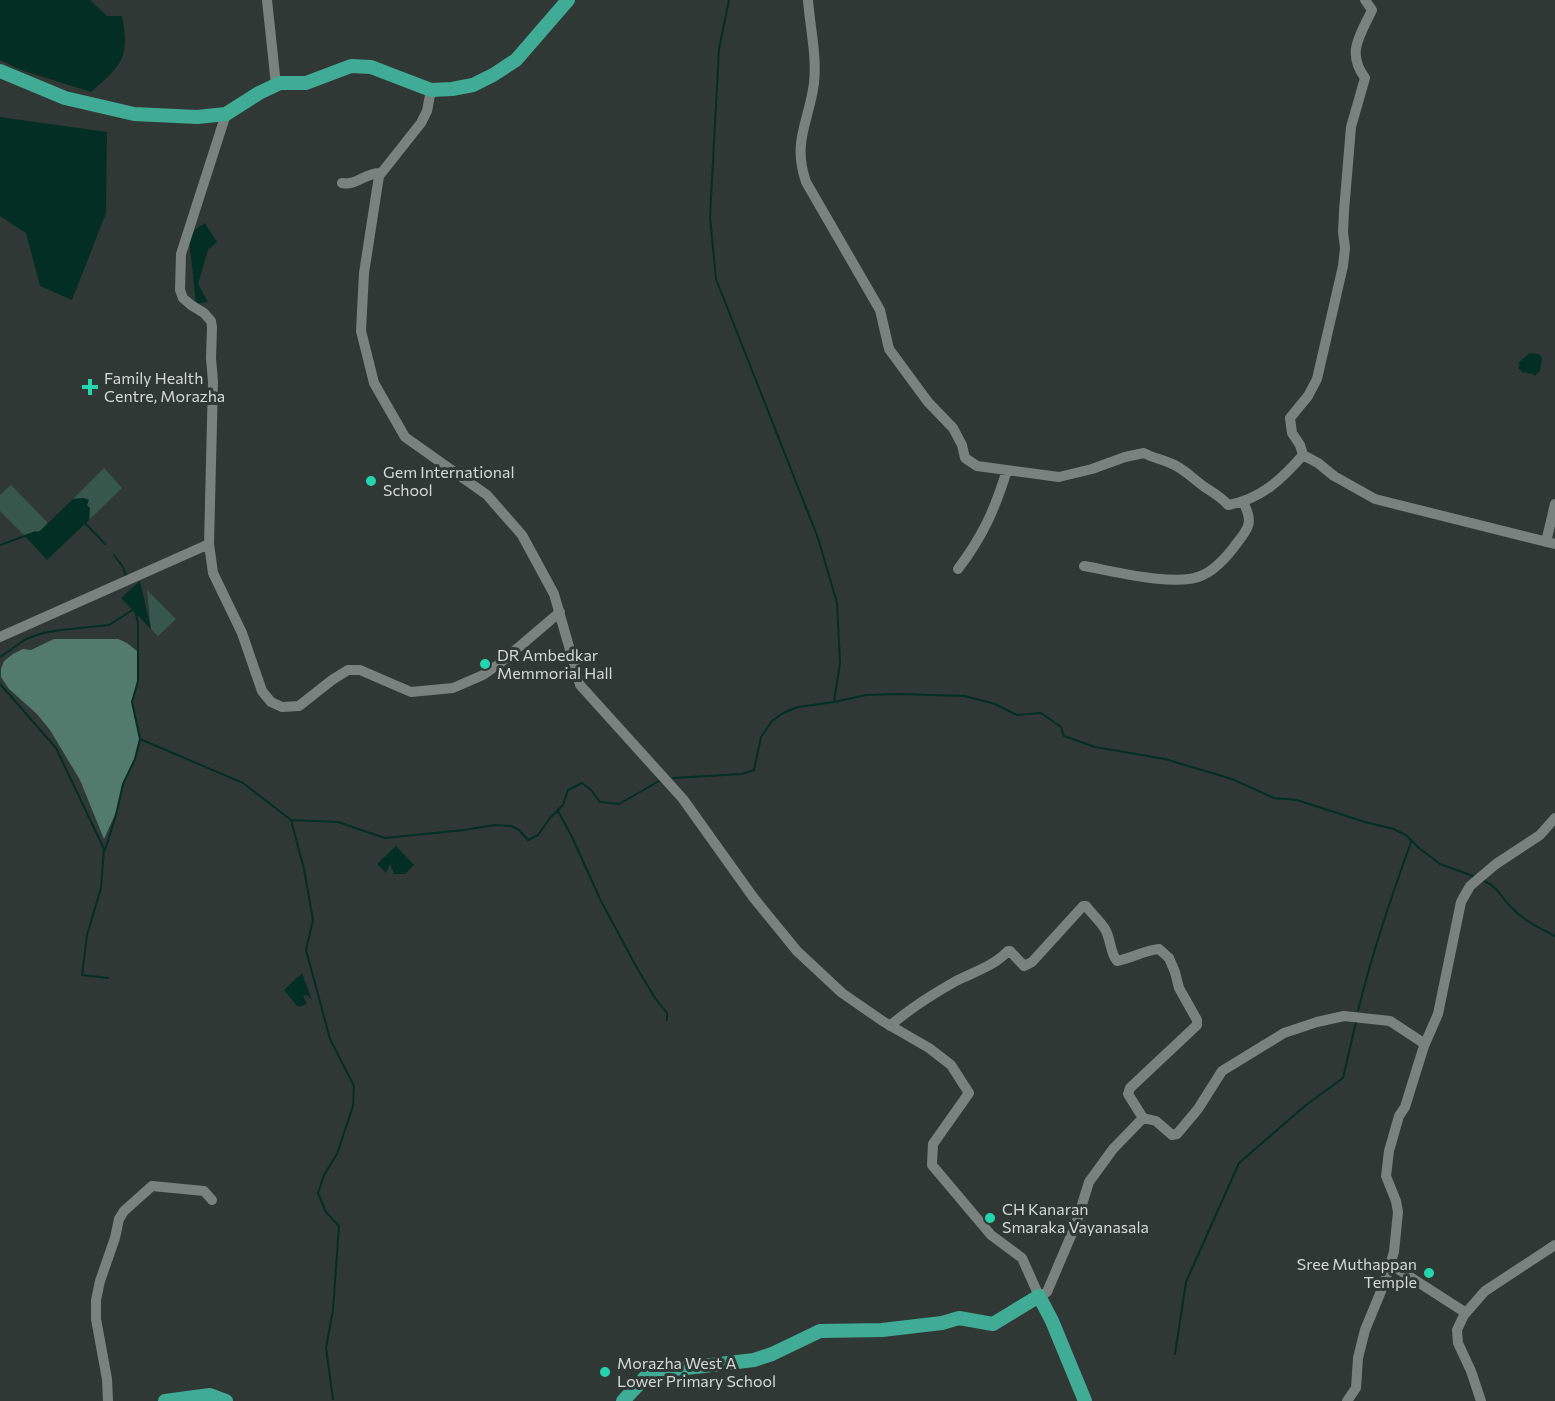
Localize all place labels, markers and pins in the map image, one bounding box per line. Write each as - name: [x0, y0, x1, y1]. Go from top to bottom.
- place label: Family Health Centre, Morazha: [104, 368, 225, 405]
- marker: Family Health Centre, Morazha: [81, 378, 99, 396]
- place label: Gem International School: [383, 462, 514, 499]
- marker: Gem International School: [364, 474, 378, 488]
- place label: DR Ambedkar Memmorial Hall: [497, 645, 613, 682]
- marker: DR Ambedkar Memmorial Hall: [478, 657, 492, 671]
- place label: CH Kanaran Smaraka Vayanasala: [1002, 1199, 1149, 1236]
- marker: CH Kanaran Smaraka Vayanasala: [983, 1211, 997, 1225]
- place label: Sree Muthappan Temple: [1297, 1254, 1417, 1291]
- marker: Sree Muthappan Temple: [1422, 1266, 1436, 1280]
- place label: Morazha West A Lower Primary School: [617, 1353, 776, 1390]
- marker: Morazha West A Lower Primary School: [598, 1365, 612, 1379]

